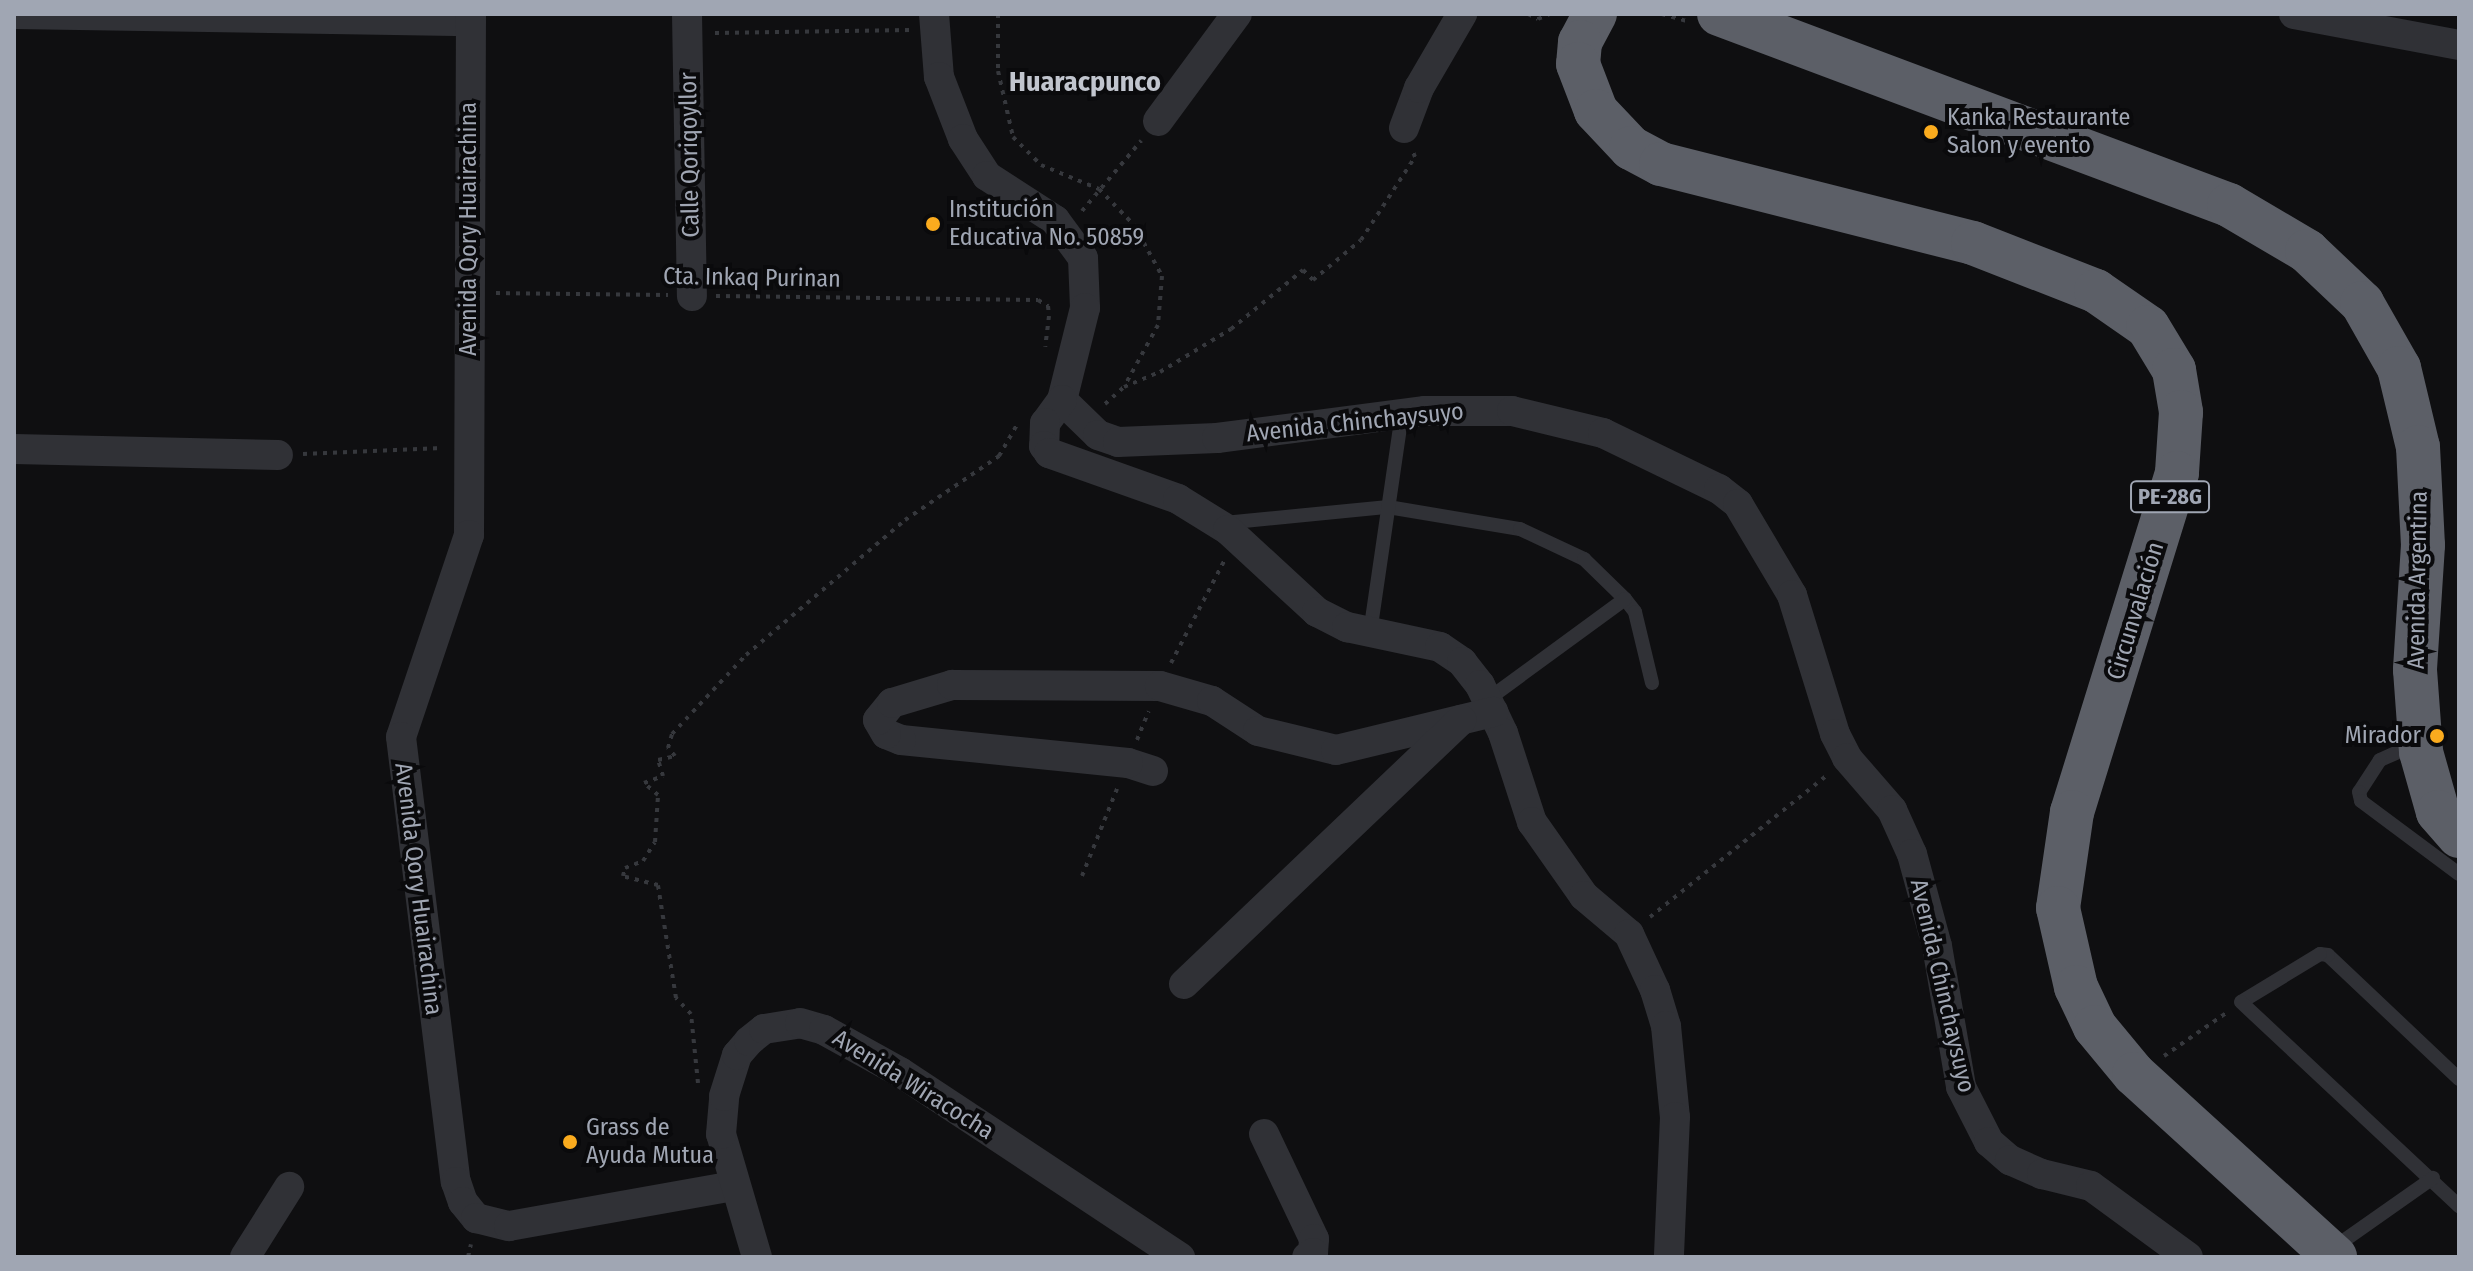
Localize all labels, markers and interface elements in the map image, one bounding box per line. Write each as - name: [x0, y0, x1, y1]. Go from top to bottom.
- district label: Huaracpunco: [1009, 65, 1161, 99]
- street label: Calle Qoriqoyllor: [674, 72, 706, 238]
- street label: Avenida Qory Huairachina: [455, 102, 483, 356]
- place label: Kanka Restaurante Salon y evento: [1947, 104, 2130, 160]
- marker: Kanka Restaurante Salon y evento: [1922, 123, 1940, 141]
- place label: Institución Educativa No. 50859: [949, 196, 1144, 252]
- marker: Institución Educativa No. 50859: [924, 215, 942, 233]
- street label: Cta. Inkaq Purinan: [663, 262, 841, 294]
- street label: Avenida Chinchaysuyo: [1245, 397, 1465, 449]
- road number: PE-28G: [2130, 479, 2210, 515]
- street label: Avenida Argentina: [2402, 491, 2434, 669]
- street label: Circunvalación: [2101, 539, 2171, 683]
- place label: Mirador: [2345, 722, 2421, 750]
- marker: Mirador: [2428, 727, 2446, 745]
- street label: Avenida Qory Huairachina: [388, 761, 448, 1017]
- street label: Avenida Chinchaysuyo: [1903, 876, 1981, 1096]
- street label: Avenida Wiracocha: [827, 1024, 999, 1146]
- place label: Grass de Ayuda Mutua: [586, 1114, 714, 1170]
- marker: Grass de Ayuda Mutua: [561, 1133, 579, 1151]

